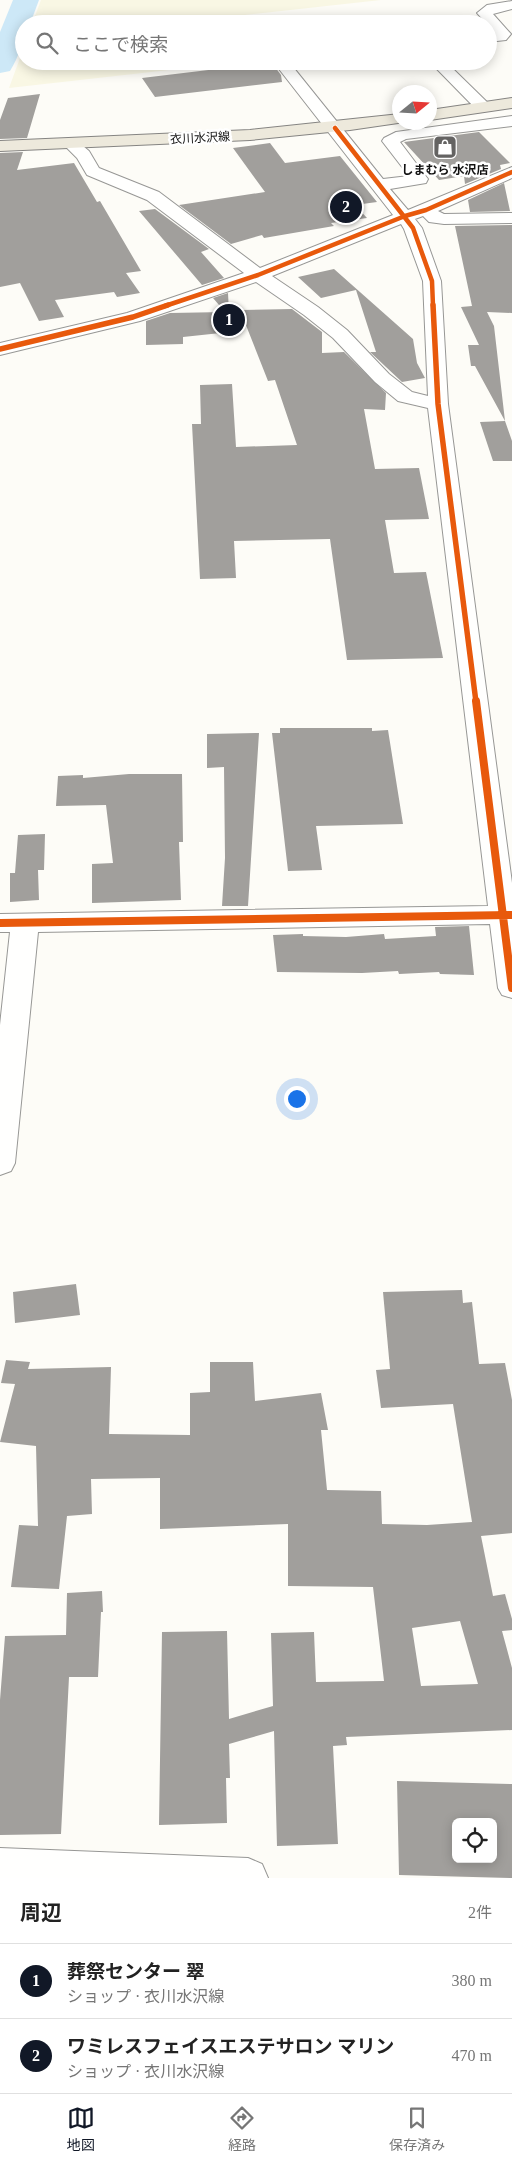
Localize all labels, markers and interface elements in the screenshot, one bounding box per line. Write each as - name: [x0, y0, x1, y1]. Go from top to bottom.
- search box: [15, 15, 497, 70]
- icon: search: [33, 29, 61, 57]
- text: ここで検索: [73, 34, 168, 55]
- north arrow: [392, 85, 437, 130]
- street label: 衣川水沢線: [170, 129, 230, 147]
- shop icon: しまむら 水沢店: [432, 134, 458, 160]
- place label: しまむら 水沢店: [401, 163, 489, 177]
- pin: 2: [330, 188, 362, 226]
- pin: 1: [213, 301, 245, 339]
- your location: [284, 1086, 310, 1112]
- map controls: [452, 1818, 497, 1863]
- button: locate: [452, 1818, 497, 1863]
- text: 周辺: [20, 1901, 62, 1925]
- text: 2件: [468, 1904, 492, 1921]
- text: 葬祭センター 翠: [67, 1961, 205, 1982]
- text: 1: [32, 1972, 40, 1989]
- text: 380 m: [452, 1972, 492, 1989]
- text: ショップ · 衣川水沢線: [67, 1988, 224, 2005]
- text: ワミレスフェイスエステサロン マリン: [67, 2036, 394, 2057]
- text: 2: [32, 2047, 40, 2064]
- text: 470 m: [452, 2047, 492, 2064]
- text: ショップ · 衣川水沢線: [67, 2063, 224, 2080]
- tab: 地図: [67, 2104, 95, 2154]
- tab: 経路: [228, 2104, 256, 2154]
- tab: 保存済み: [389, 2104, 445, 2154]

